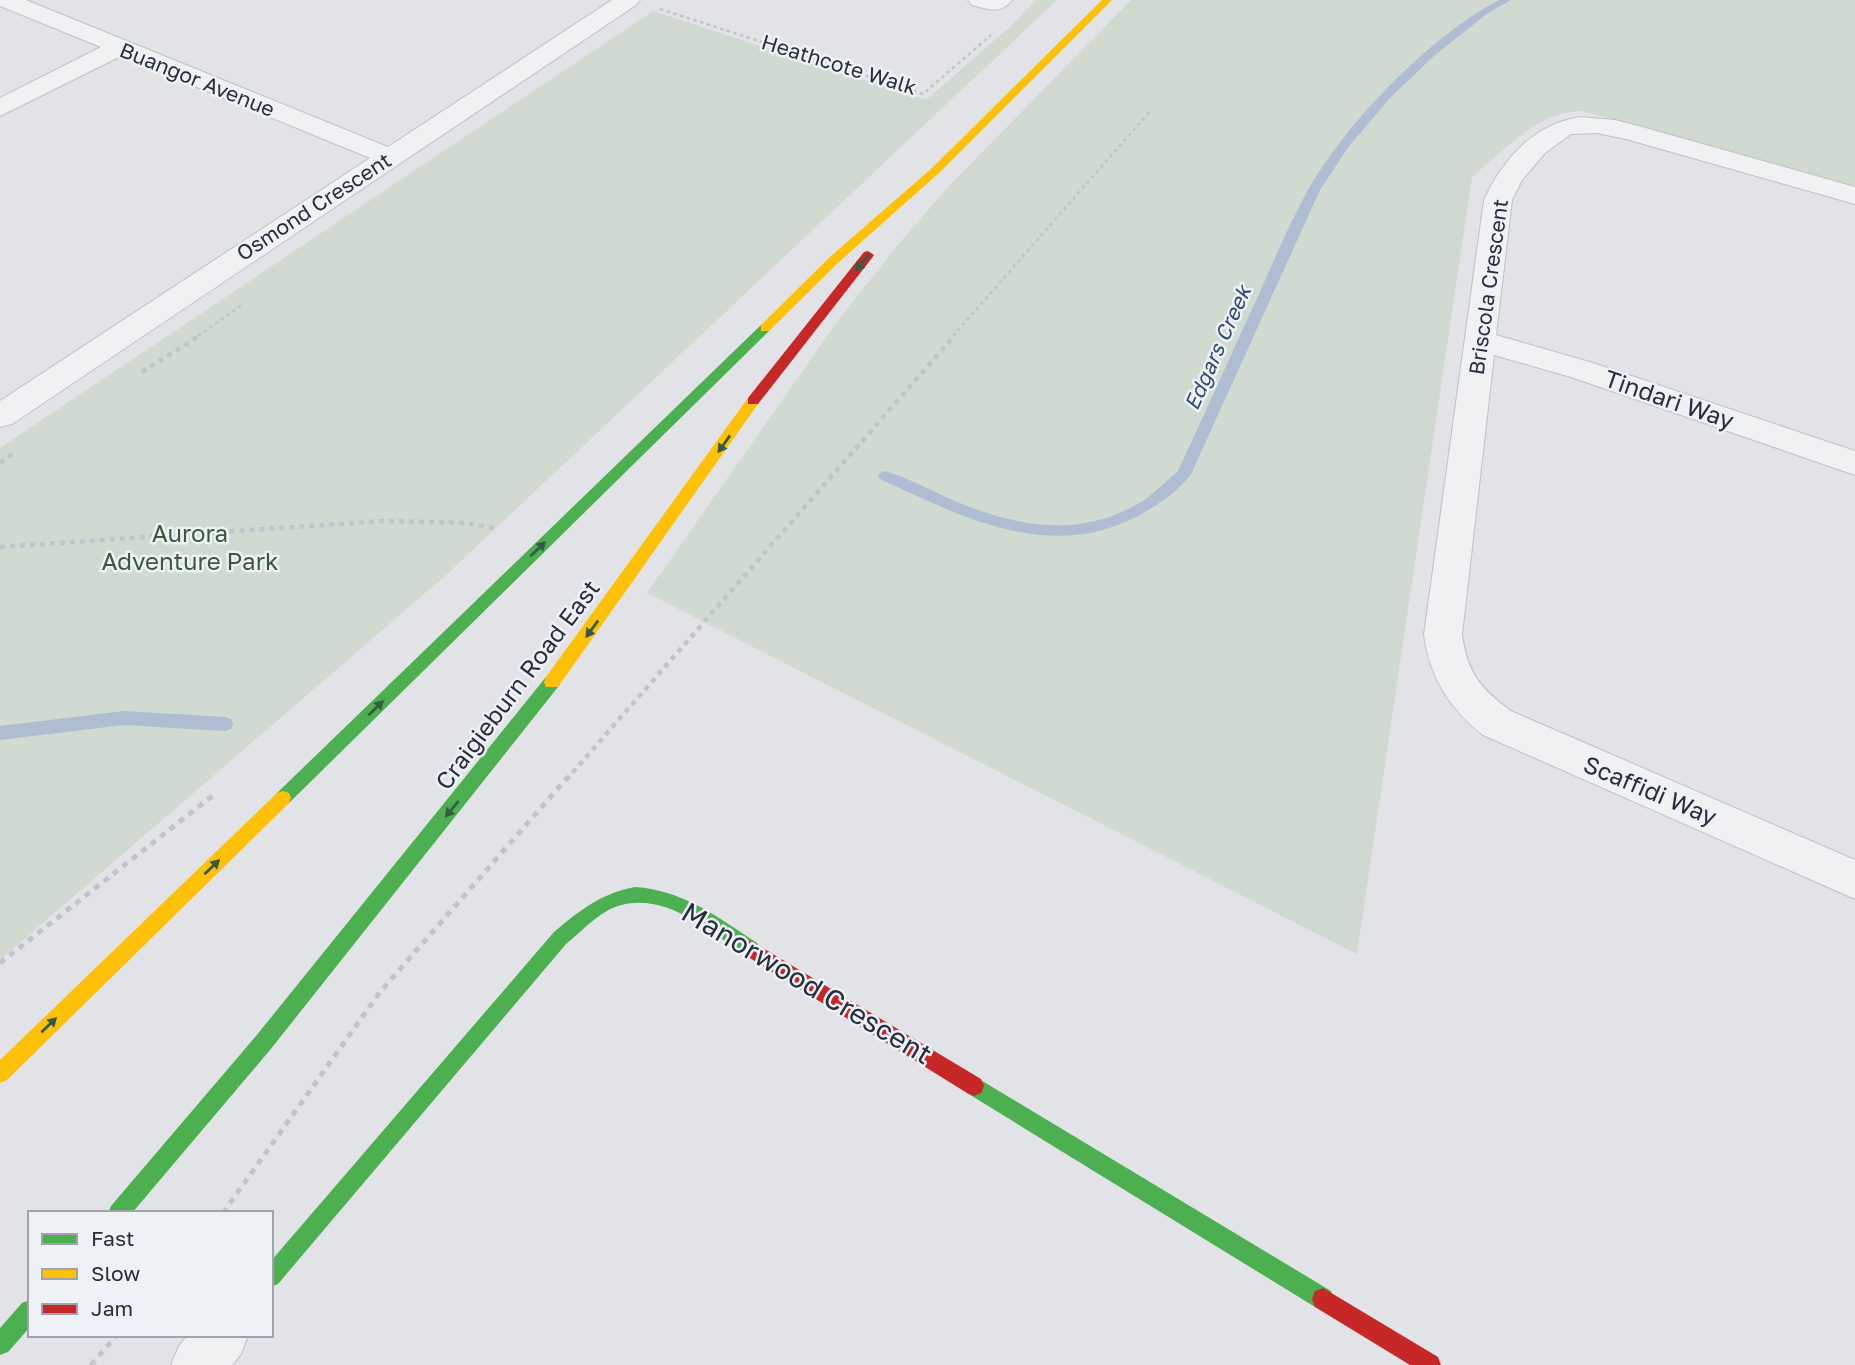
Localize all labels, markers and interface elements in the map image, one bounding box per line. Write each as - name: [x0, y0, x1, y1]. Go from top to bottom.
- street label: Heathcote Walk: [759, 28, 920, 100]
- street label: Buangor Avenue: [116, 36, 279, 122]
- street label: Osmond Crescent: [231, 146, 396, 266]
- street label: Briscola Crescent: [1463, 197, 1513, 376]
- one-way arrow: [855, 254, 869, 272]
- water label: Edgars Creek: [1178, 279, 1257, 414]
- street label: Tindari Way: [1601, 363, 1738, 434]
- one-way arrow: [717, 435, 731, 453]
- park label: Aurora Adventure Park: [101, 518, 279, 575]
- one-way arrow: [530, 541, 547, 558]
- street label: Craigieburn Road East: [428, 574, 605, 795]
- one-way arrow: [585, 620, 599, 638]
- one-way arrow: [367, 700, 384, 717]
- street label: Scaffidi Way: [1580, 749, 1722, 831]
- one-way arrow: [445, 800, 460, 817]
- one-way arrow: [204, 858, 221, 875]
- street label: Manorwood Crescent: [676, 895, 938, 1070]
- one-way arrow: [40, 1018, 57, 1034]
- legend: [28, 1211, 273, 1337]
- text: Fast: [91, 1225, 134, 1251]
- text: Slow: [91, 1260, 140, 1286]
- text: Jam: [91, 1295, 133, 1321]

